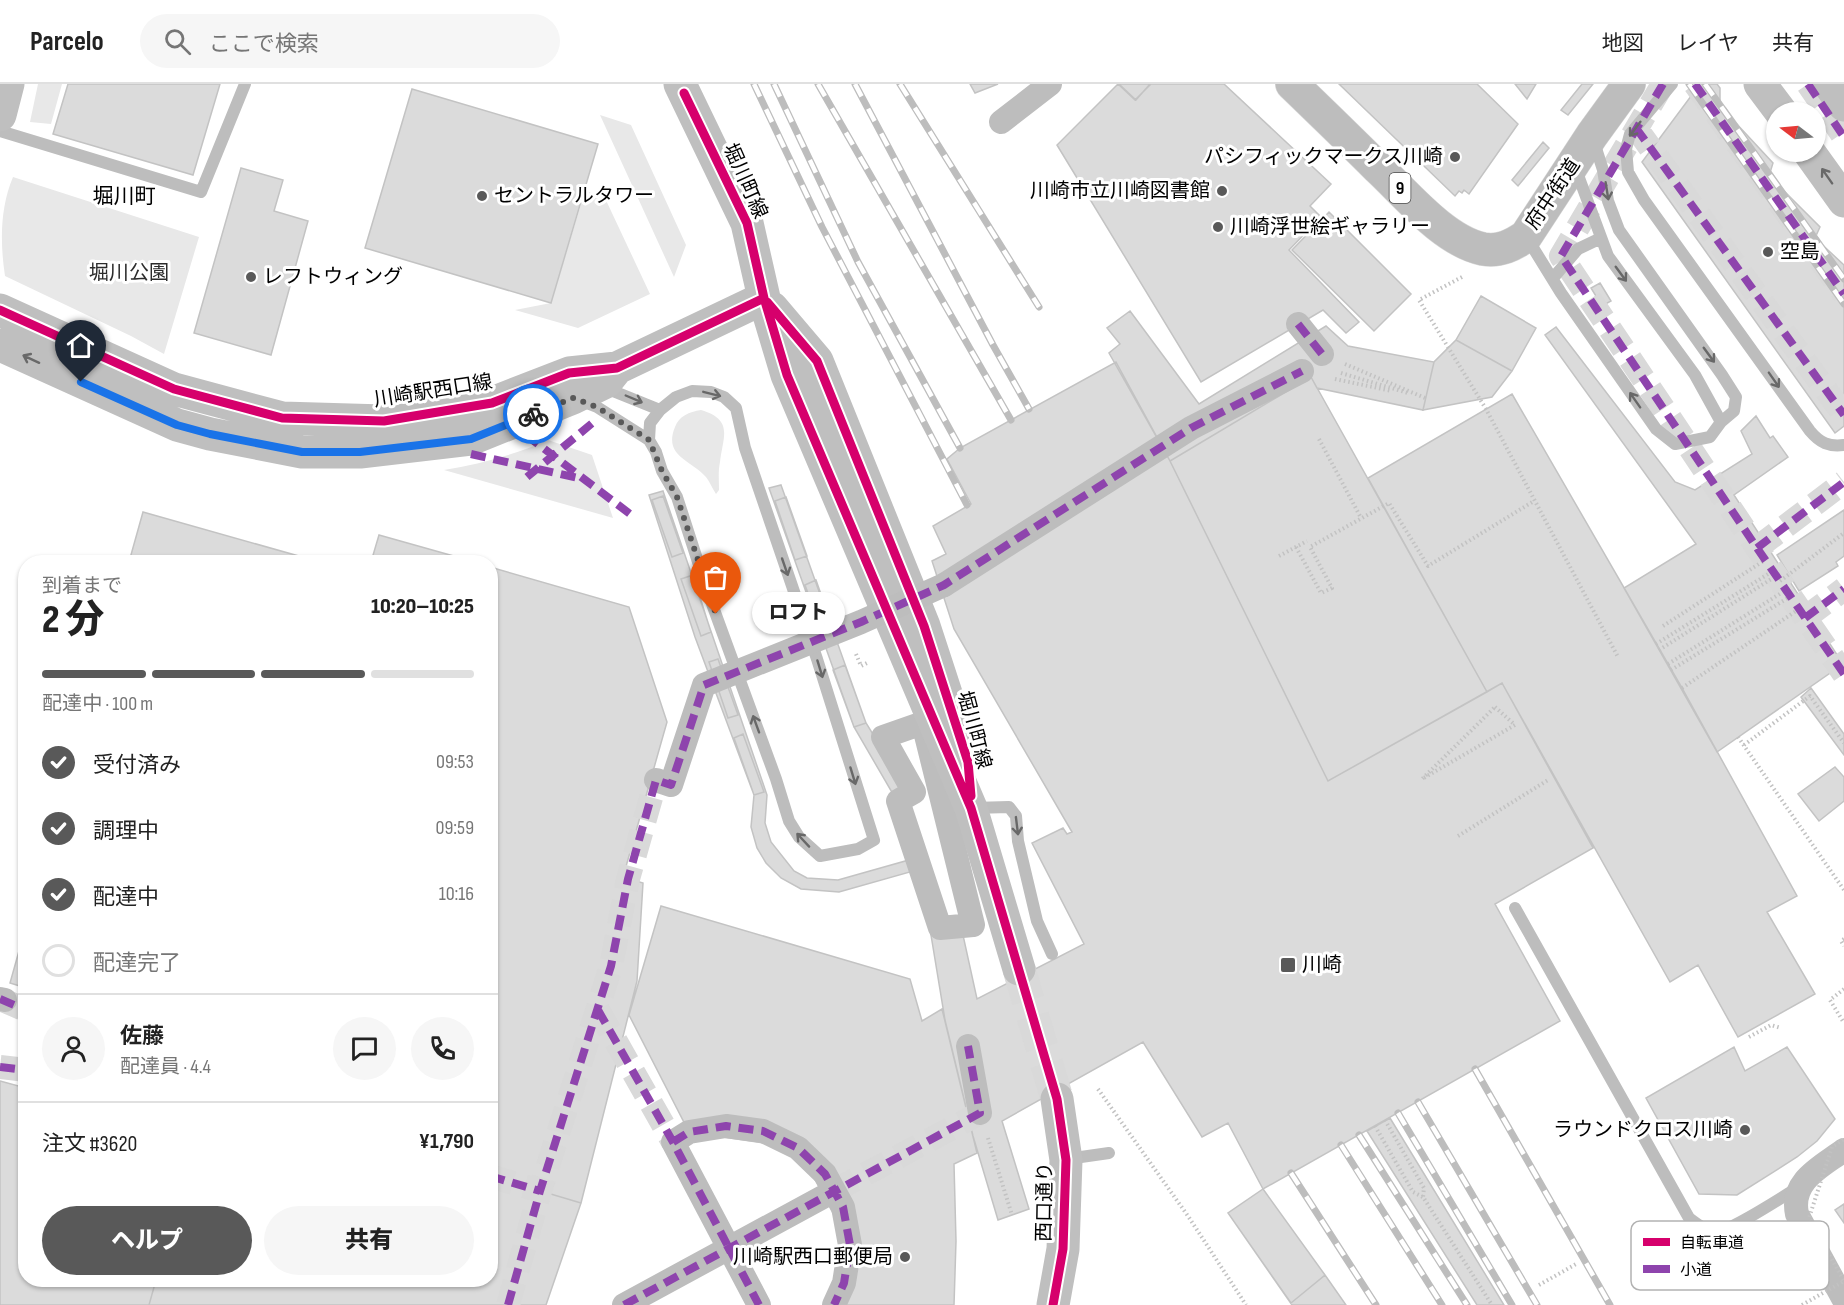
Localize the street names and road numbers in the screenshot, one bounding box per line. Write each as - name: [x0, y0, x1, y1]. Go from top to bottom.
- street label: 堀川町線: [718, 140, 772, 222]
- street label: 府中街道: [1521, 154, 1585, 234]
- road number: 9: [1390, 173, 1410, 203]
- street label: 川崎駅西口線: [372, 370, 494, 412]
- street label: 堀川町線: [952, 688, 996, 772]
- street label: 西口通り: [1032, 1162, 1058, 1242]

